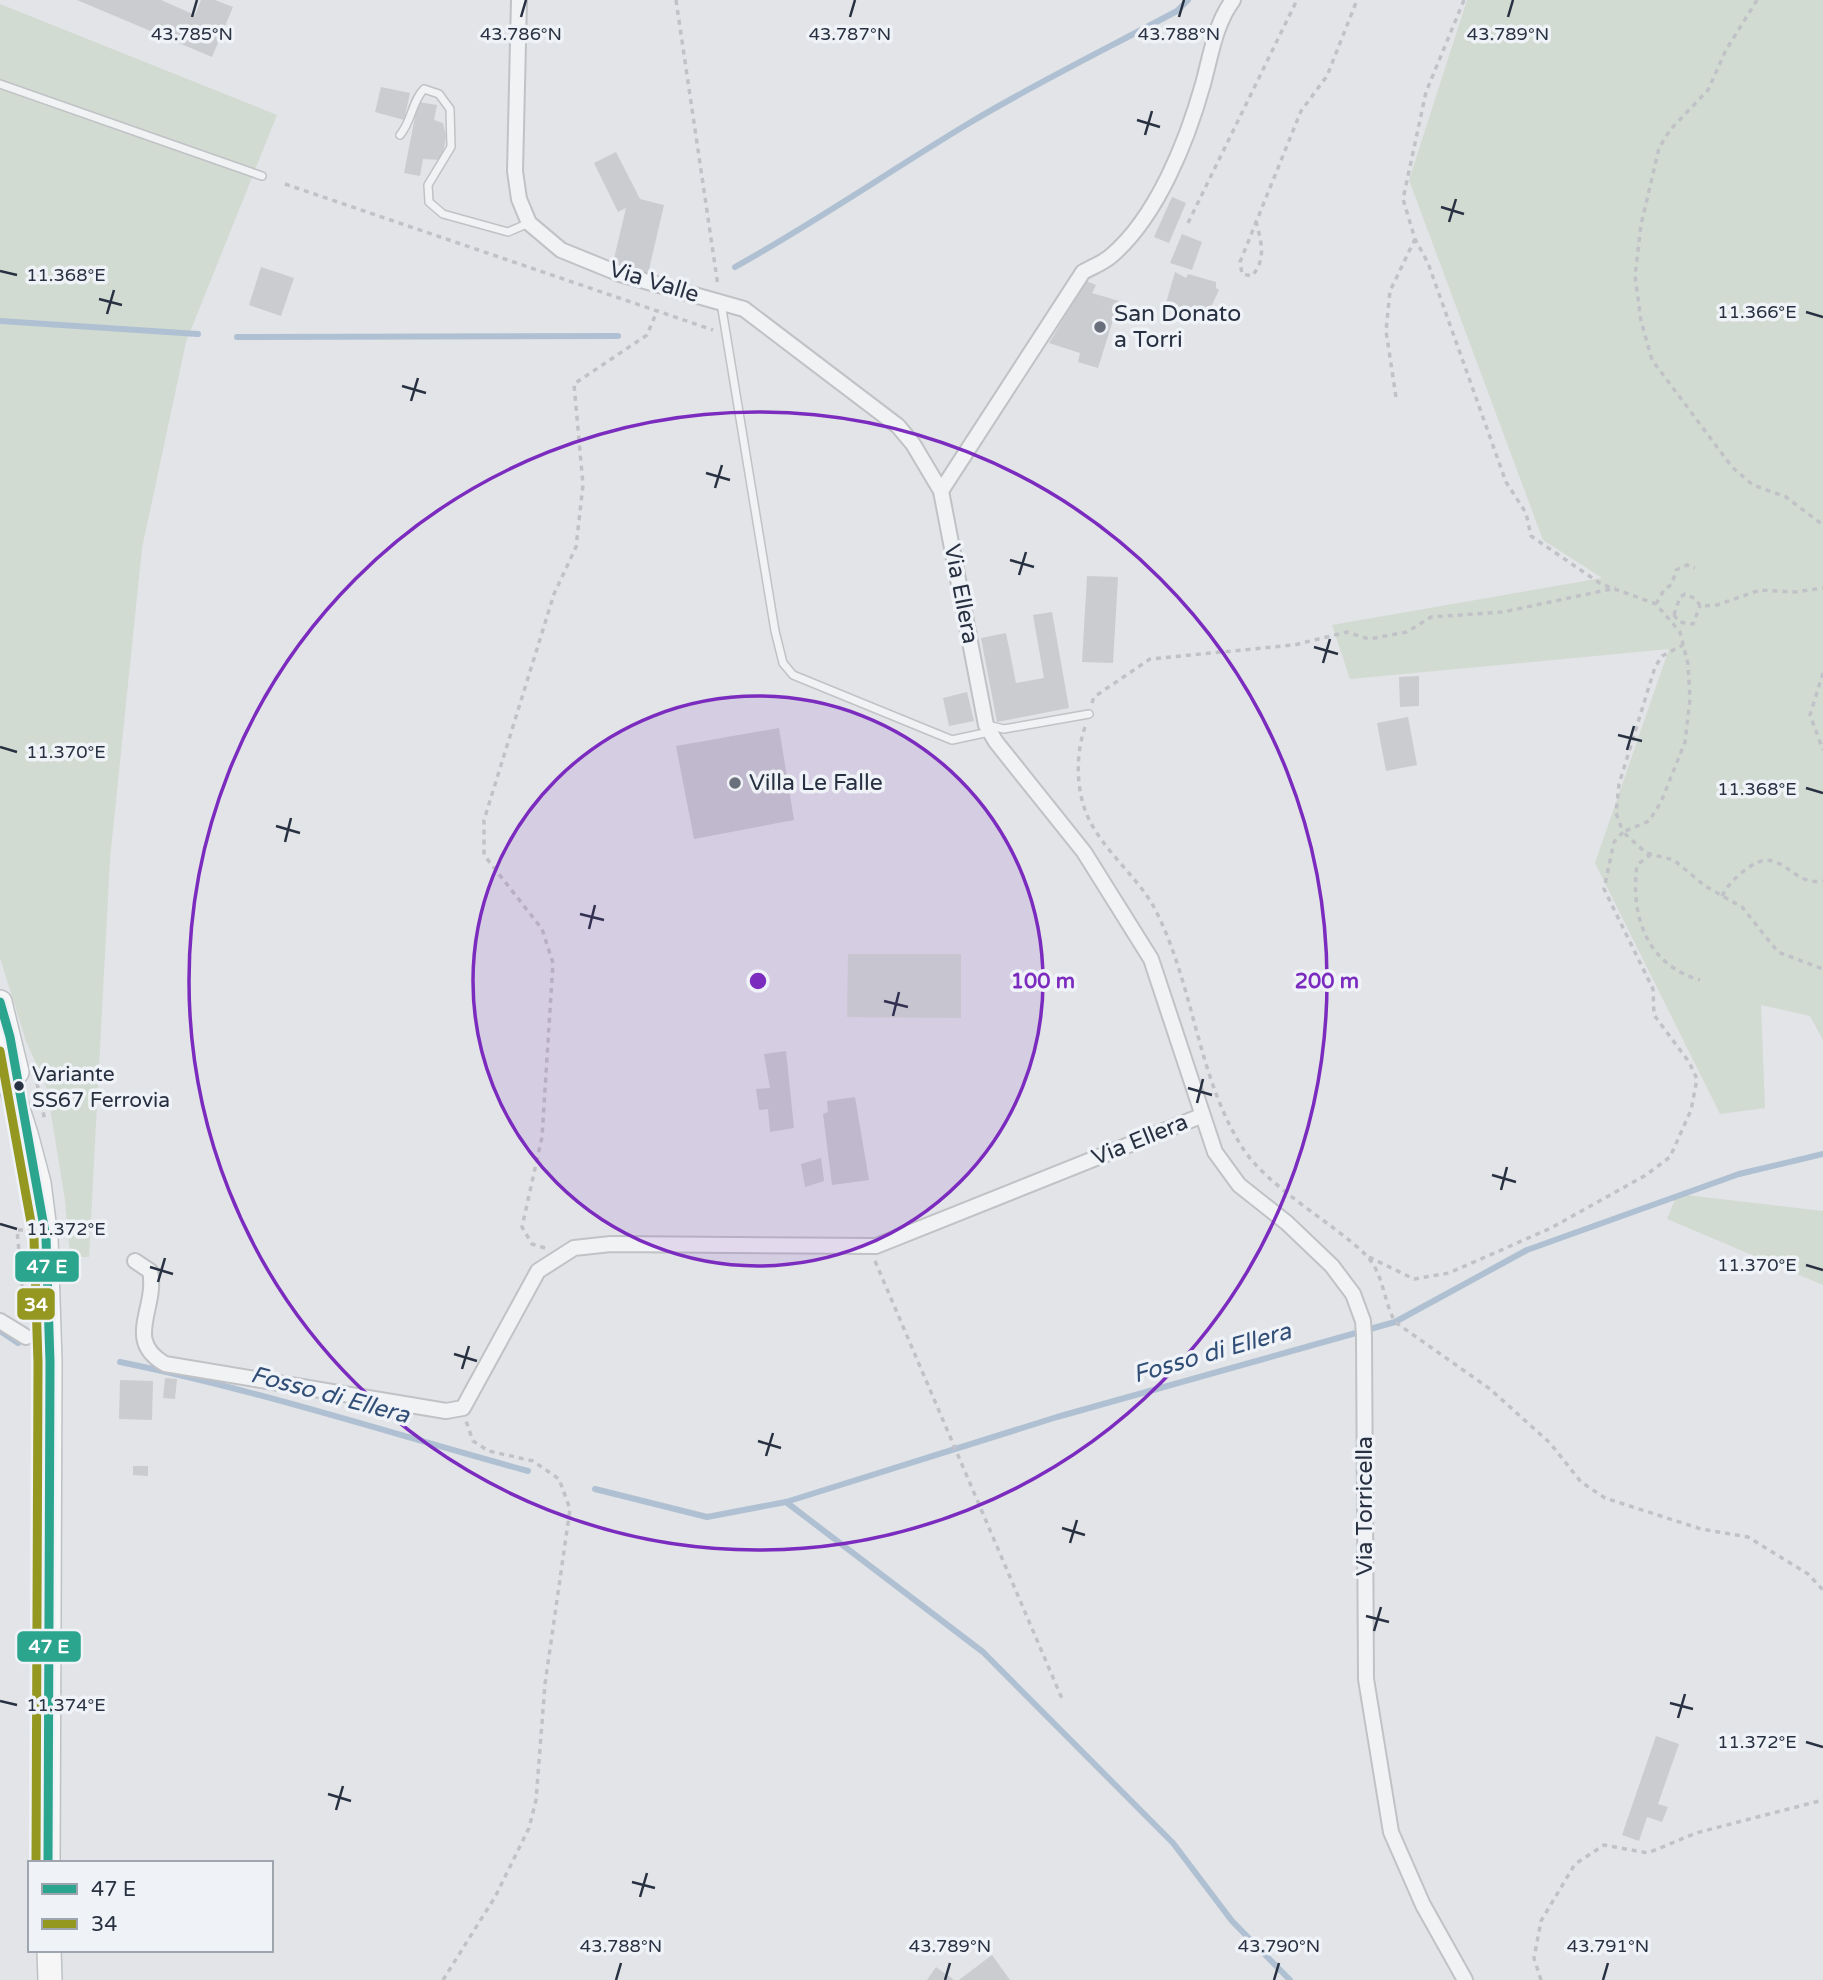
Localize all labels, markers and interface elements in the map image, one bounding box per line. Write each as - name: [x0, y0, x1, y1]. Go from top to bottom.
- text: 43.785°N: [151, 23, 233, 45]
- text: 43.786°N: [480, 23, 562, 45]
- text: 43.787°N: [809, 23, 891, 45]
- text: 43.788°N: [1138, 23, 1220, 45]
- text: 43.789°N: [1467, 23, 1549, 45]
- street label: Via Valle: [606, 255, 702, 309]
- text: 11.368°E: [26, 264, 106, 286]
- place label: San Donato a Torri: [1114, 300, 1241, 354]
- text: 11.366°E: [1717, 301, 1797, 323]
- marker: San Donato a Torri: [1092, 319, 1108, 335]
- street label: Via Ellera: [938, 542, 984, 646]
- text: 11.370°E: [26, 741, 106, 763]
- place label: Villa Le Falle: [749, 769, 883, 797]
- marker: Villa Le Falle: [727, 775, 743, 791]
- text: 11.368°E: [1717, 778, 1797, 800]
- centre of rings: [746, 969, 770, 993]
- text: 100 m: [1011, 969, 1075, 994]
- text: 200 m: [1295, 969, 1359, 994]
- place label: Variante SS67 Ferrovia: [32, 1062, 170, 1113]
- marker: Variante SS67 Ferrovia: [12, 1079, 26, 1093]
- street label: Via Ellera: [1088, 1108, 1192, 1172]
- text: 11.372°E: [26, 1218, 106, 1240]
- line badge: 47 E: [14, 1250, 80, 1283]
- text: 11.370°E: [1717, 1254, 1797, 1276]
- text: 47 E: [27, 1256, 67, 1278]
- line badge: 34: [16, 1287, 56, 1321]
- text: 34: [24, 1294, 48, 1316]
- water label: Fosso di Ellera: [1130, 1316, 1295, 1389]
- water label: Fosso di Ellera: [248, 1360, 413, 1430]
- street label: Via Torricella: [1351, 1436, 1379, 1576]
- line badge: 47 E: [16, 1630, 82, 1663]
- text: 47 E: [29, 1636, 69, 1658]
- text: 11.374°E: [26, 1694, 106, 1716]
- text: 11.372°E: [1717, 1731, 1797, 1753]
- legend: [28, 1861, 273, 1952]
- text: 47 E: [91, 1877, 136, 1902]
- text: 34: [91, 1912, 117, 1937]
- text: 43.788°N: [580, 1935, 662, 1957]
- text: 43.789°N: [909, 1935, 991, 1957]
- text: 43.790°N: [1238, 1935, 1320, 1957]
- text: 43.791°N: [1567, 1935, 1649, 1957]

